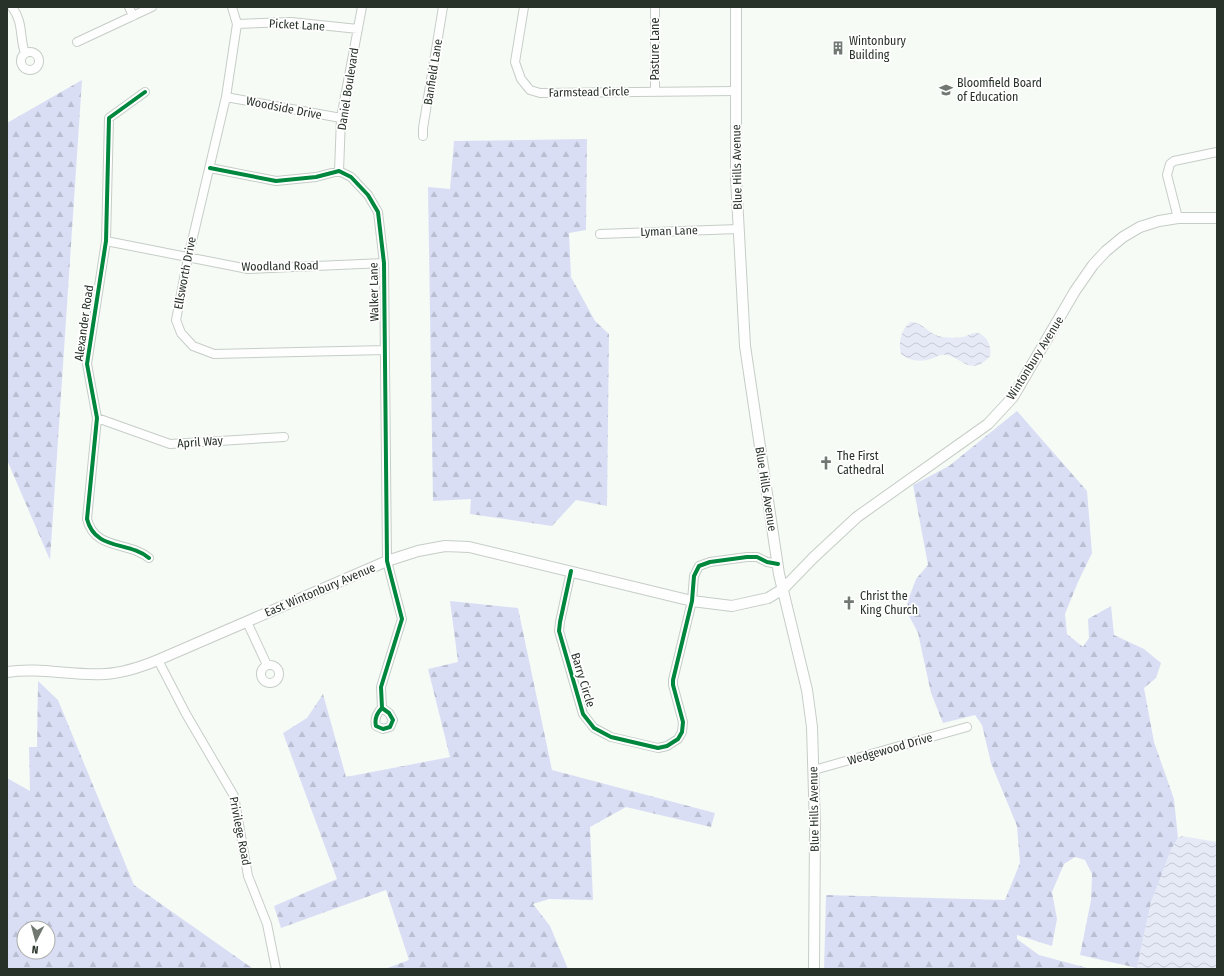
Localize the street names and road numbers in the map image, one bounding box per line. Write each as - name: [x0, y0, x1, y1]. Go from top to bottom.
- street label: Picket Lane: [269, 17, 325, 33]
- street label: Pasture Lane: [648, 18, 662, 80]
- street label: Banfield Lane: [421, 38, 445, 106]
- street label: Daniel Boulevard: [335, 47, 361, 131]
- street label: Farmstead Circle: [548, 84, 630, 100]
- street label: Woodside Drive: [245, 94, 323, 122]
- street label: Blue Hills Avenue: [729, 124, 745, 210]
- street label: Lyman Lane: [640, 223, 698, 239]
- street label: Ellsworth Drive: [171, 235, 199, 311]
- street label: Woodland Road: [241, 258, 319, 274]
- street label: Walker Lane: [366, 262, 382, 322]
- street label: Alexander Road: [72, 284, 96, 362]
- street label: Wintonbury Avenue: [1004, 314, 1066, 402]
- street label: April Way: [177, 433, 224, 451]
- street label: Blue Hills Avenue: [752, 446, 780, 532]
- street label: East Wintonbury Avenue: [263, 560, 378, 620]
- street label: Barry Circle: [568, 651, 598, 709]
- street label: Wedgewood Drive: [846, 730, 934, 768]
- street label: Blue Hills Avenue: [806, 766, 822, 852]
- street label: Privilege Road: [226, 795, 254, 867]

